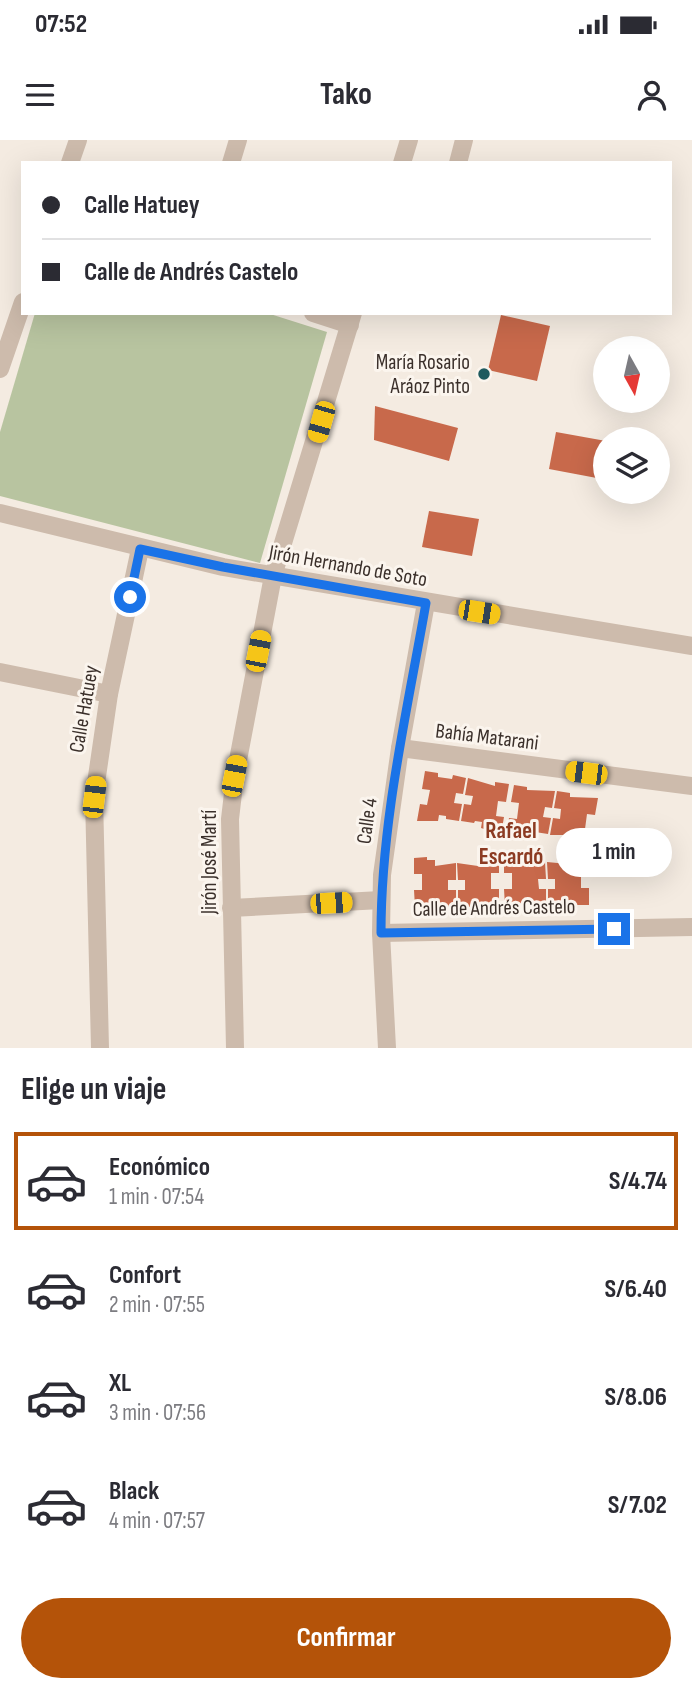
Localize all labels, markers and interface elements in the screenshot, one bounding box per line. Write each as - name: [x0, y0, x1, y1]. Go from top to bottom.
- text: 07:52: [35, 9, 87, 40]
- text: Tako: [320, 75, 372, 114]
- icon: menu: [21, 76, 59, 114]
- icon: person: [633, 76, 671, 114]
- text: Calle Hatuey: [84, 190, 200, 221]
- text: Calle de Andrés Castelo: [84, 257, 298, 288]
- north arrow: [593, 336, 670, 413]
- map controls: [593, 336, 670, 504]
- place label: María Rosario Aráoz Pinto: [376, 350, 470, 399]
- marker: María Rosario Aráoz Pinto: [476, 366, 492, 382]
- car: [306, 399, 337, 445]
- button: layers: [593, 427, 670, 504]
- street label: Jirón Hernando de Soto: [266, 540, 429, 592]
- route start: [114, 581, 146, 613]
- car: [457, 598, 502, 626]
- car: [244, 628, 273, 674]
- street label: Calle Hatuey: [64, 664, 104, 754]
- street label: Bahía Matarani: [434, 718, 540, 756]
- car: [220, 753, 249, 799]
- car: [564, 760, 609, 786]
- car: [82, 775, 107, 819]
- street label: Calle 4: [351, 796, 383, 846]
- street label: Jirón José Martí: [197, 810, 222, 915]
- district label: Rafael Escardó: [479, 817, 543, 871]
- callout: 1 min: [556, 828, 672, 876]
- text: 1 min: [593, 838, 635, 866]
- car: [310, 891, 353, 915]
- street label: Calle de Andrés Castelo: [412, 894, 576, 922]
- route end: [598, 913, 630, 945]
- text: Elige un viaje: [21, 1070, 166, 1109]
- icon: car: [25, 1150, 88, 1213]
- text: Económico: [109, 1152, 210, 1183]
- text: S/4.74: [609, 1166, 667, 1197]
- text: 1 min · 07:54: [109, 1183, 204, 1211]
- icon: car: [25, 1258, 88, 1321]
- text: Confort: [109, 1260, 181, 1291]
- text: S/6.40: [604, 1274, 667, 1305]
- text: 2 min · 07:55: [109, 1291, 205, 1319]
- icon: car: [25, 1366, 88, 1429]
- text: XL: [109, 1368, 131, 1399]
- text: S/8.06: [605, 1382, 667, 1413]
- text: 3 min · 07:56: [109, 1399, 206, 1427]
- icon: car: [25, 1474, 88, 1537]
- text: Black: [109, 1476, 159, 1507]
- text: S/7.02: [608, 1490, 667, 1521]
- text: 4 min · 07:57: [109, 1507, 205, 1535]
- button: Confirmar: [21, 1598, 671, 1678]

